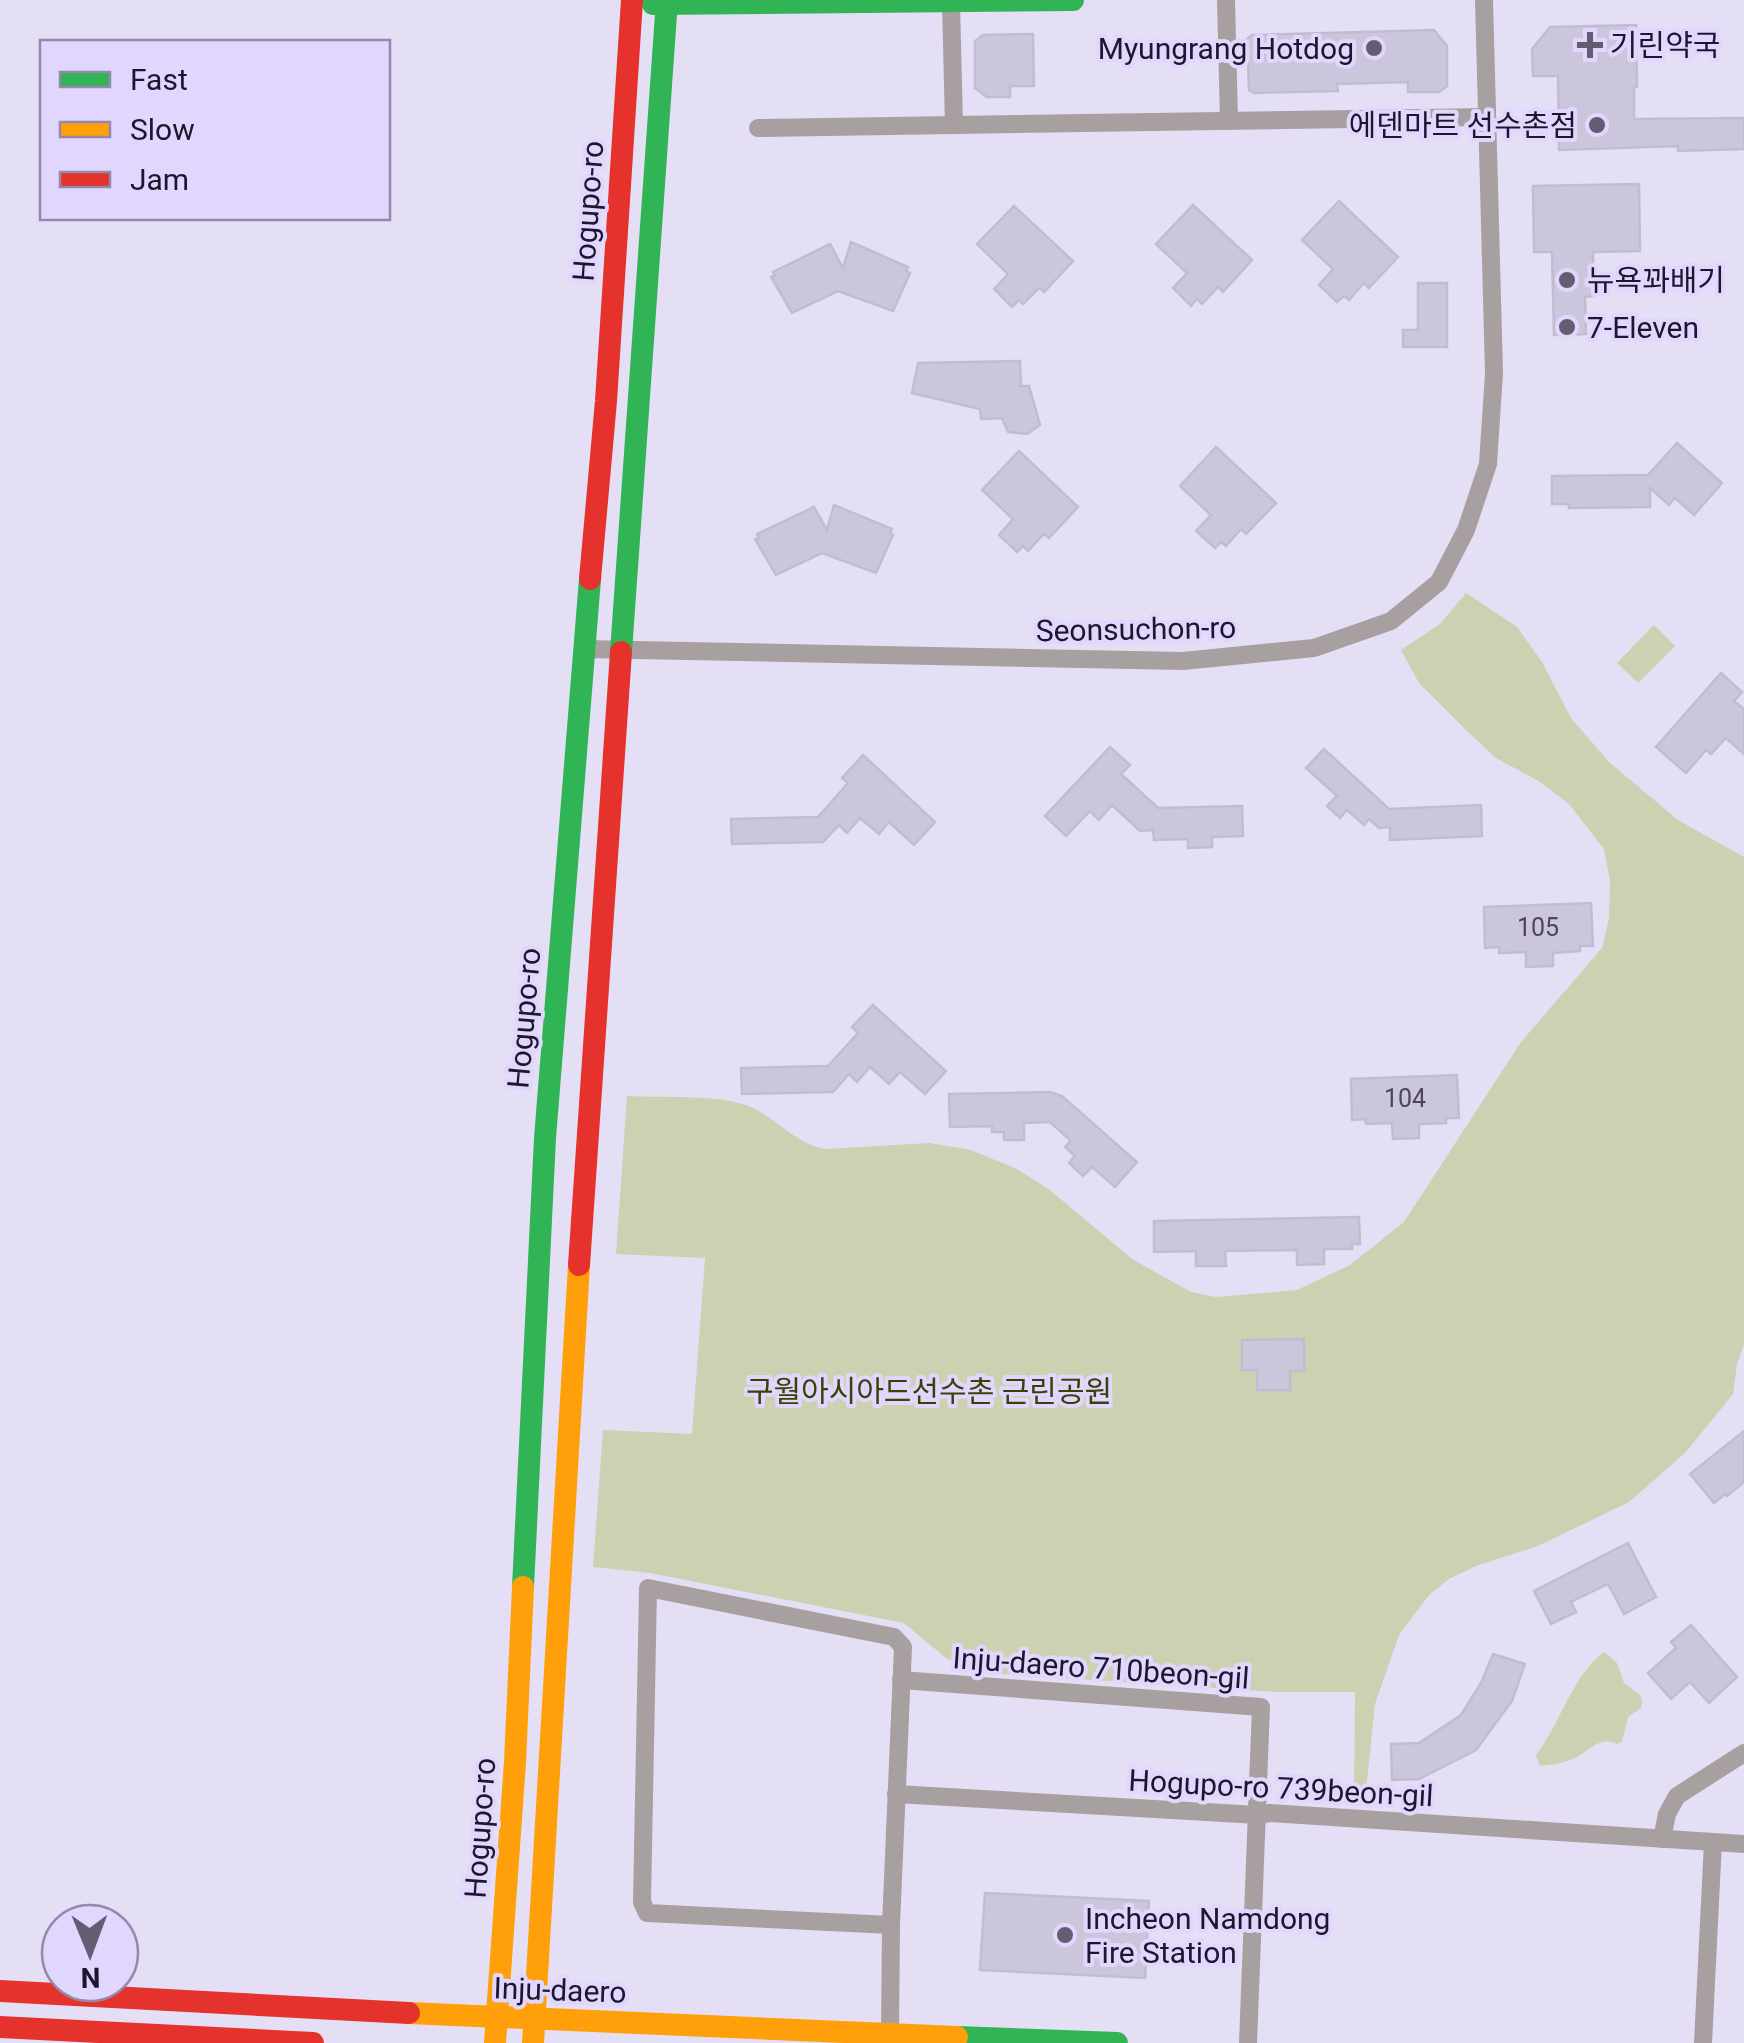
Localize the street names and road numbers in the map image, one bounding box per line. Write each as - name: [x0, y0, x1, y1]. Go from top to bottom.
- street label: Hogupo-ro: [566, 139, 610, 283]
- street label: Seonsuchon-ro: [1035, 610, 1237, 648]
- street label: Hogupo-ro: [500, 946, 548, 1090]
- street label: Inju-daero 710beon-gil: [952, 1640, 1250, 1696]
- street label: Hogupo-ro: [458, 1756, 502, 1900]
- street label: Hogupo-ro 739beon-gil: [1128, 1763, 1434, 1813]
- street label: Inju-daero: [493, 1970, 627, 2010]

